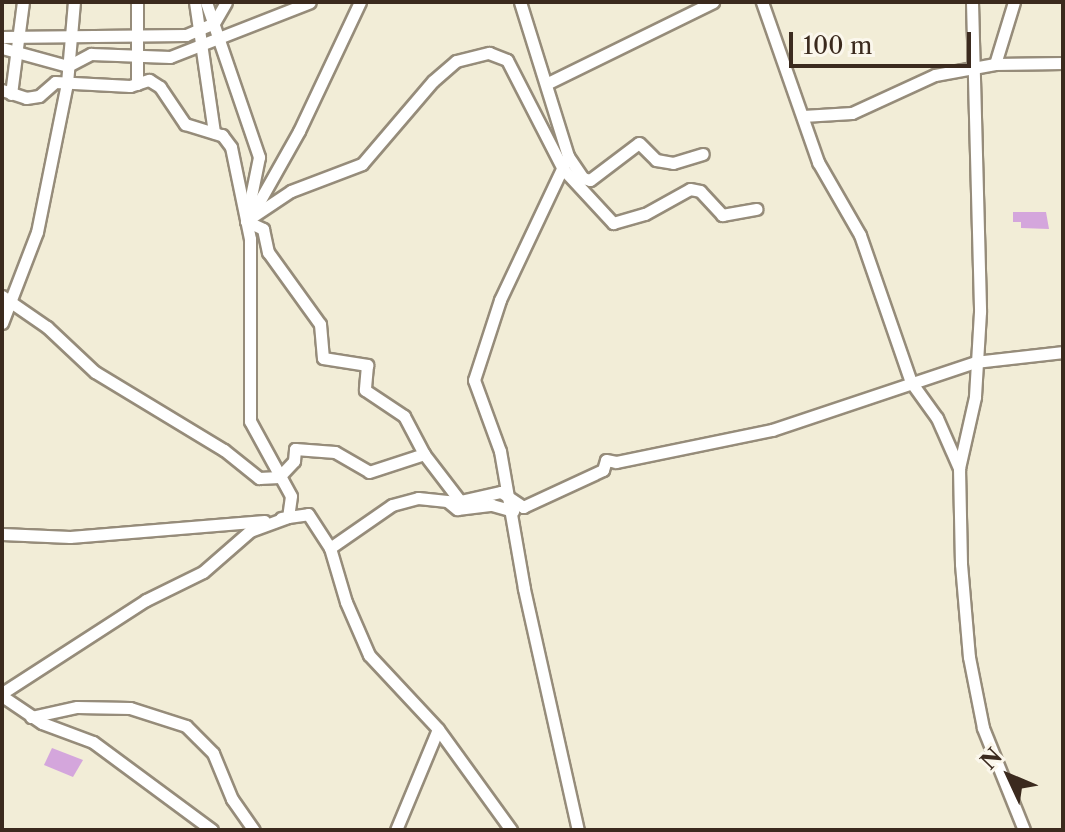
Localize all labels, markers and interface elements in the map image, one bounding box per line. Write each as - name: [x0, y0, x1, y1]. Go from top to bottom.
- scale bar: [793, 16, 975, 66]
- text: 100 m: [803, 31, 872, 60]
- north arrow: [969, 736, 1049, 816]
- text: N: [975, 743, 1008, 775]

